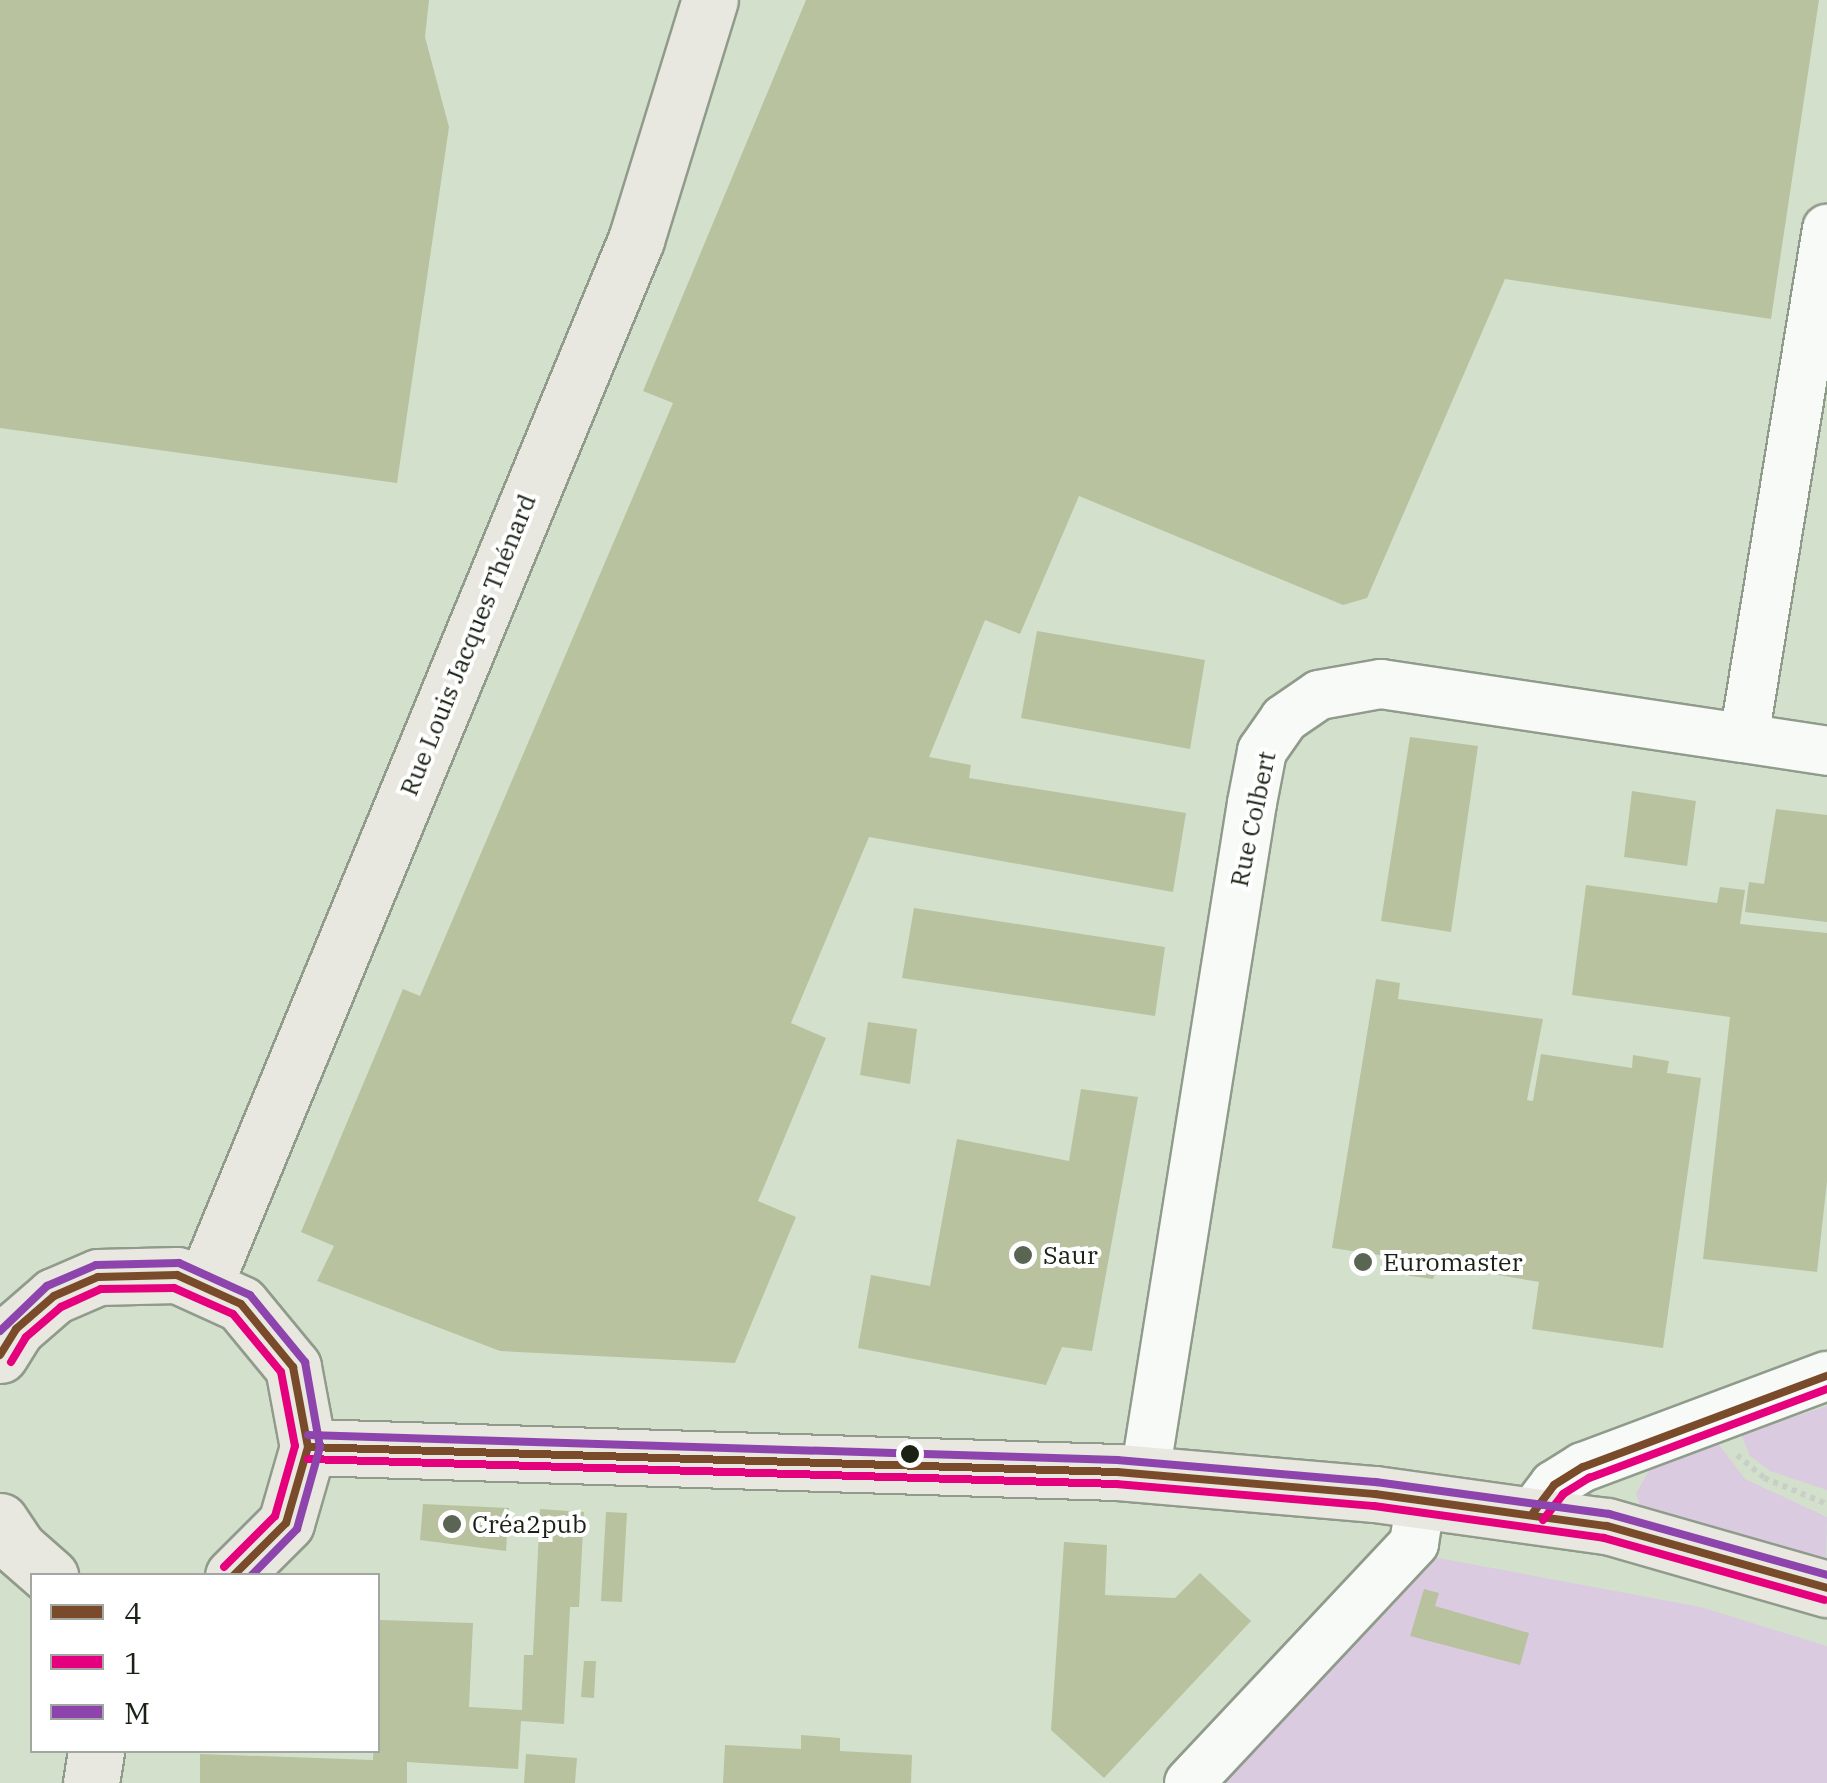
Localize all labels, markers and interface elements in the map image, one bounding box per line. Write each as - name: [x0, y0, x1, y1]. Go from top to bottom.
- street label: Rue Louis Jacques Thénard: [394, 490, 542, 800]
- street label: Rue Colbert: [1224, 749, 1282, 889]
- place label: Saur: [1043, 1240, 1098, 1270]
- marker: Saur: [1012, 1244, 1034, 1266]
- place label: Euromaster: [1383, 1247, 1522, 1277]
- marker: Euromaster: [1352, 1251, 1374, 1273]
- unlabelled marker: [900, 1444, 920, 1464]
- place label: Créa2pub: [472, 1509, 587, 1539]
- marker: Créa2pub: [441, 1513, 463, 1535]
- legend: [30, 1573, 380, 1753]
- text: 4: [124, 1593, 142, 1632]
- text: 1: [124, 1643, 142, 1682]
- text: M: [124, 1693, 150, 1732]

